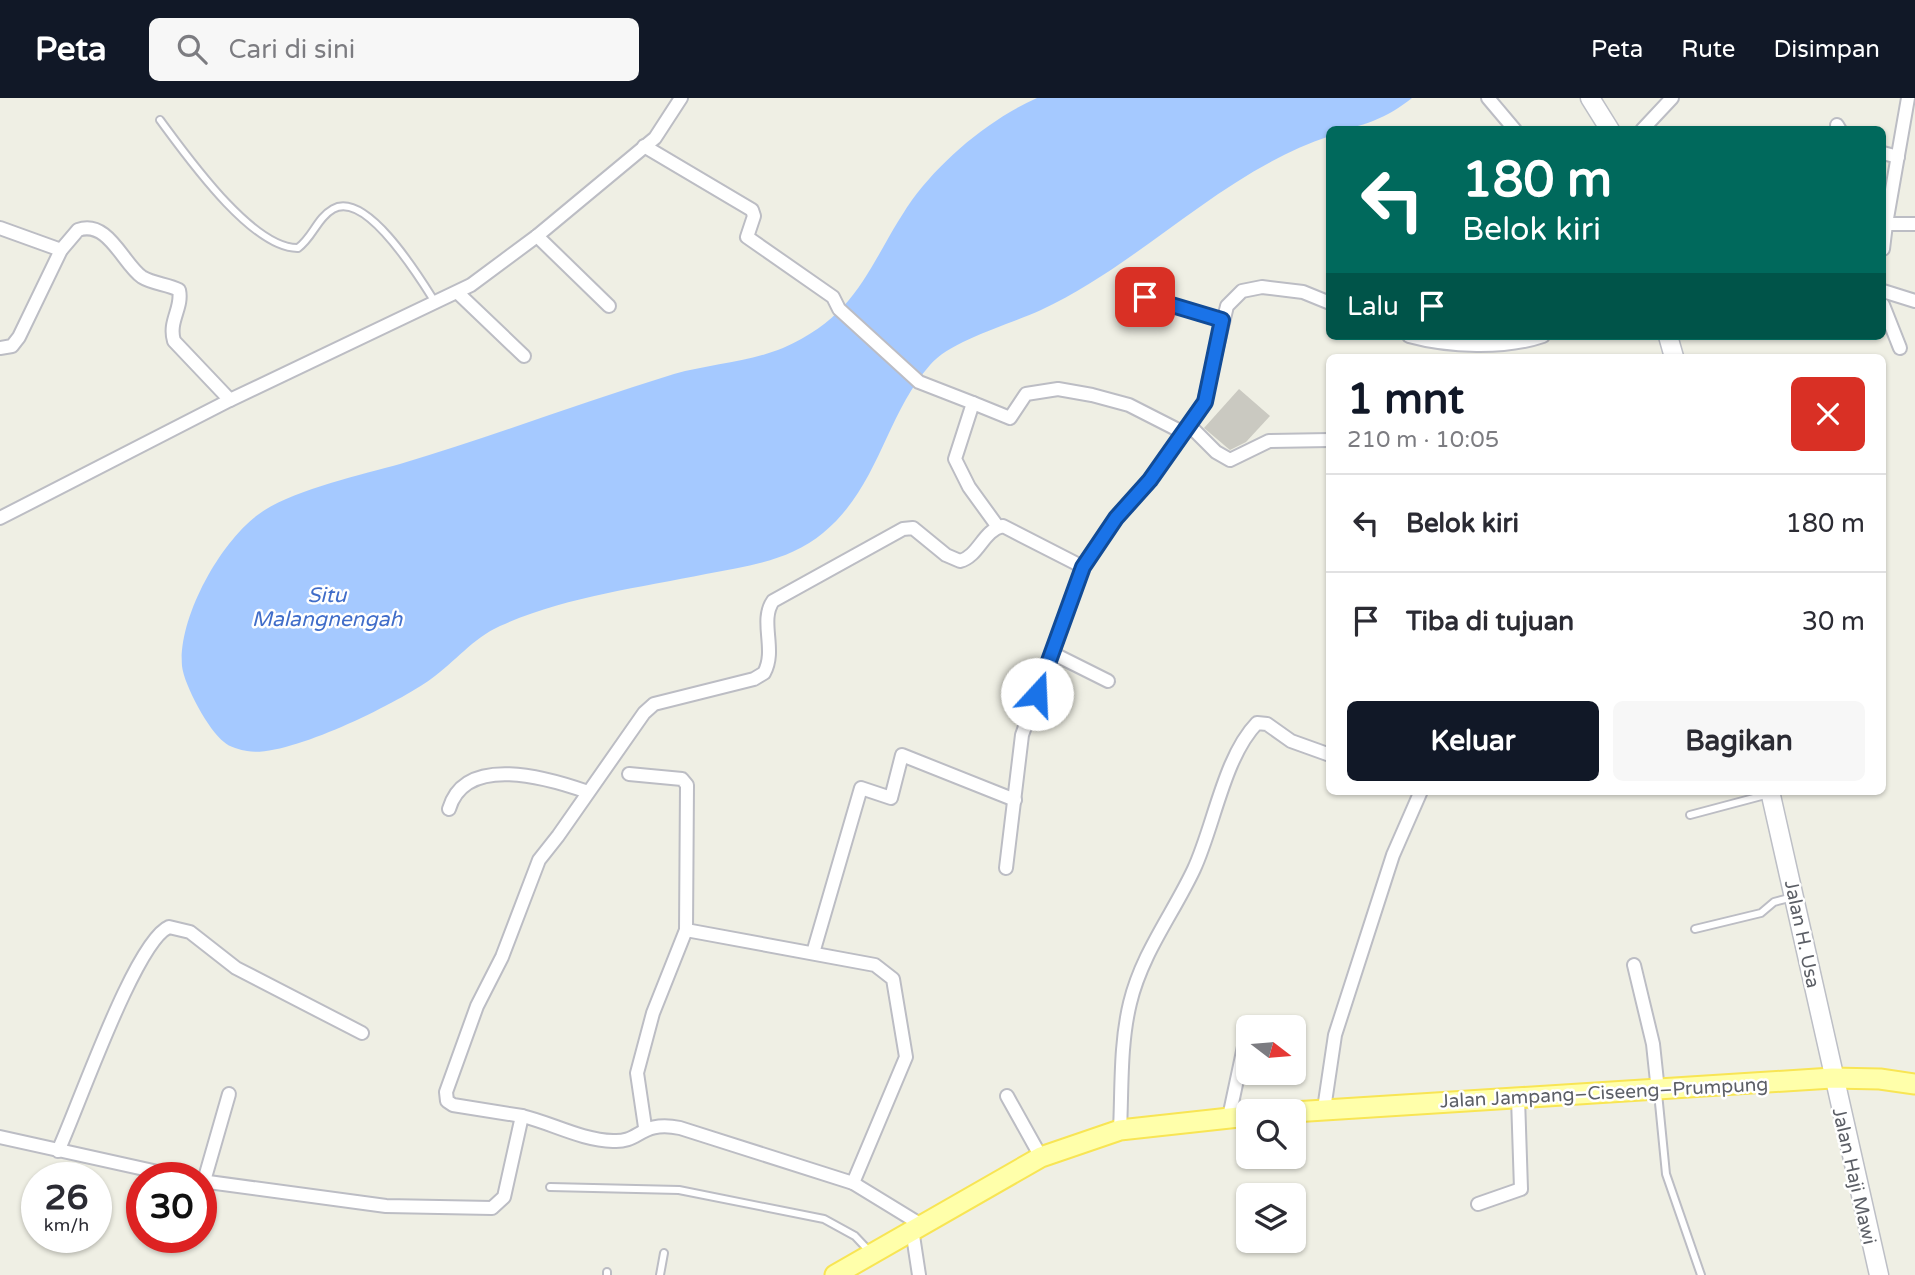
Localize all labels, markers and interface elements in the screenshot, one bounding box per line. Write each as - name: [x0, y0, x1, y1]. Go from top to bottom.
- search box: [149, 18, 639, 81]
- text: Peta: [35, 30, 107, 69]
- icon: search: [173, 30, 211, 68]
- text: Cari di sini: [229, 34, 355, 65]
- text: Peta: [1591, 35, 1643, 64]
- text: Rute: [1681, 35, 1735, 64]
- text: Disimpan: [1773, 35, 1880, 64]
- text: 180 m: [1462, 151, 1612, 210]
- icon: left: [1347, 154, 1438, 245]
- text: Belok kiri: [1462, 211, 1601, 249]
- pin: [1115, 267, 1175, 327]
- icon: arrive: [1126, 278, 1164, 316]
- icon: arrive: [1413, 287, 1451, 325]
- text: Lalu: [1347, 291, 1399, 322]
- text: 1 mnt: [1347, 374, 1464, 425]
- button: close: [1791, 377, 1865, 451]
- text: 210 m · 10:05: [1347, 426, 1499, 454]
- icon: left: [1347, 504, 1385, 542]
- text: Belok kiri: [1406, 508, 1519, 539]
- text: 180 m: [1785, 508, 1865, 539]
- water label: Situ Malangnengah: [252, 583, 403, 632]
- icon: arrive: [1347, 602, 1385, 640]
- text: Tiba di tujuan: [1406, 606, 1574, 637]
- text: 30 m: [1802, 606, 1865, 637]
- position arrow: [1000, 657, 1074, 731]
- button: Keluar: [1347, 701, 1599, 781]
- button: Bagikan: [1613, 701, 1865, 781]
- street label: Jalan H. Usa: [1780, 878, 1824, 990]
- north arrow: [1236, 1015, 1306, 1085]
- map controls: [1236, 1015, 1306, 1253]
- street label: Jalan Jampang–Ciseeng–Prumpung: [1439, 1073, 1769, 1113]
- button: search: [1236, 1099, 1306, 1169]
- street label: Jalan Haji Mawi: [1828, 1106, 1880, 1247]
- speed limit sign: 30: [126, 1162, 217, 1253]
- text: 26: [45, 1177, 88, 1219]
- button: layers: [1236, 1183, 1306, 1253]
- text: km/h: [44, 1214, 89, 1236]

